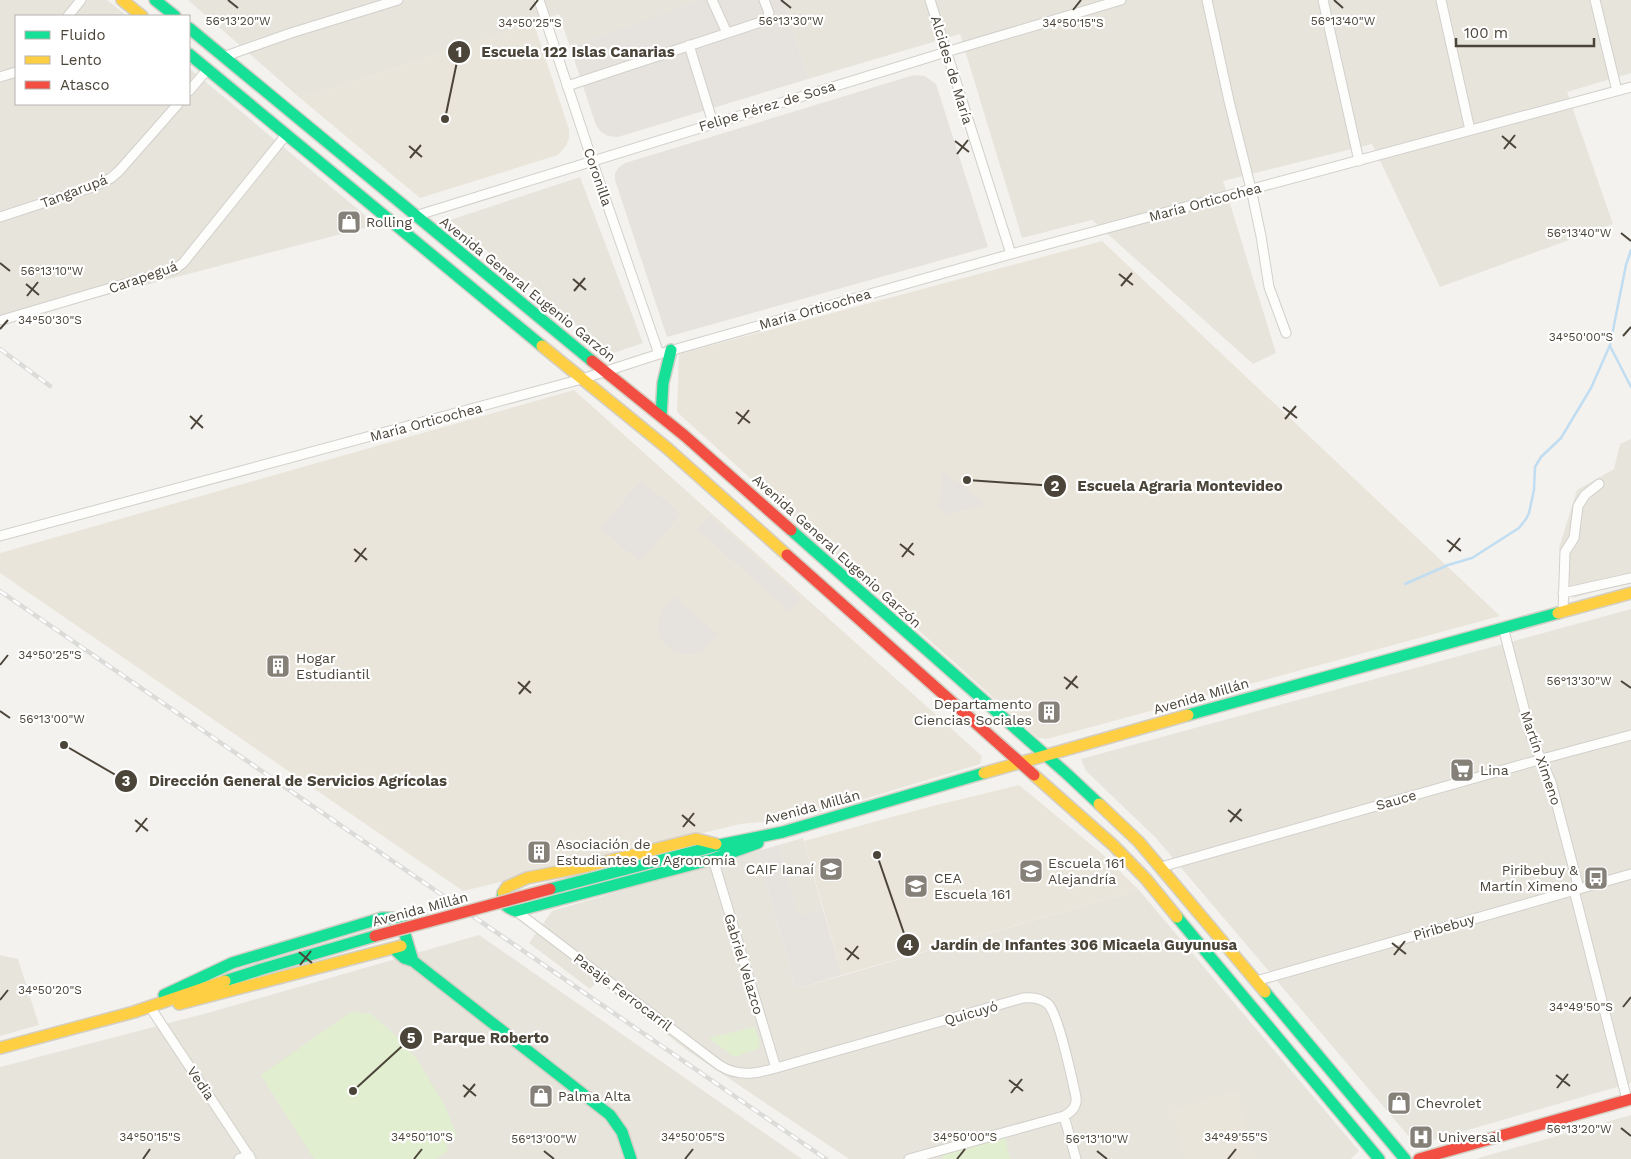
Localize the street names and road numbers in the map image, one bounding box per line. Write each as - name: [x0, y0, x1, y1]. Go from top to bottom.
- street label: Alcides de María: [928, 14, 976, 126]
- street label: Felipe Pérez de Sosa: [697, 78, 837, 134]
- street label: Coronilla: [581, 146, 615, 208]
- street label: Tangarupá: [38, 171, 110, 211]
- street label: María Orticochea: [1147, 179, 1263, 225]
- street label: Avenida General Eugenio Garzón: [437, 213, 619, 365]
- street label: Carapeguá: [106, 258, 180, 296]
- street label: María Orticochea: [757, 285, 873, 333]
- street label: María Orticochea: [368, 399, 484, 445]
- street label: Avenida General Eugenio Garzón: [749, 471, 925, 631]
- street label: Avenida Millán: [1151, 675, 1251, 717]
- street label: Martín Ximeno: [1517, 709, 1565, 807]
- street label: Avenida Millán: [762, 787, 862, 827]
- street label: Sauce: [1374, 787, 1418, 813]
- street label: Avenida Millán: [370, 889, 470, 929]
- street label: Piribebuy: [1411, 910, 1477, 943]
- street label: Gabriel Velazco: [721, 912, 767, 1016]
- street label: Pasaje Ferrocarril: [571, 950, 676, 1035]
- street label: Quicuyó: [942, 998, 1000, 1028]
- street label: Vedia: [184, 1063, 218, 1103]

